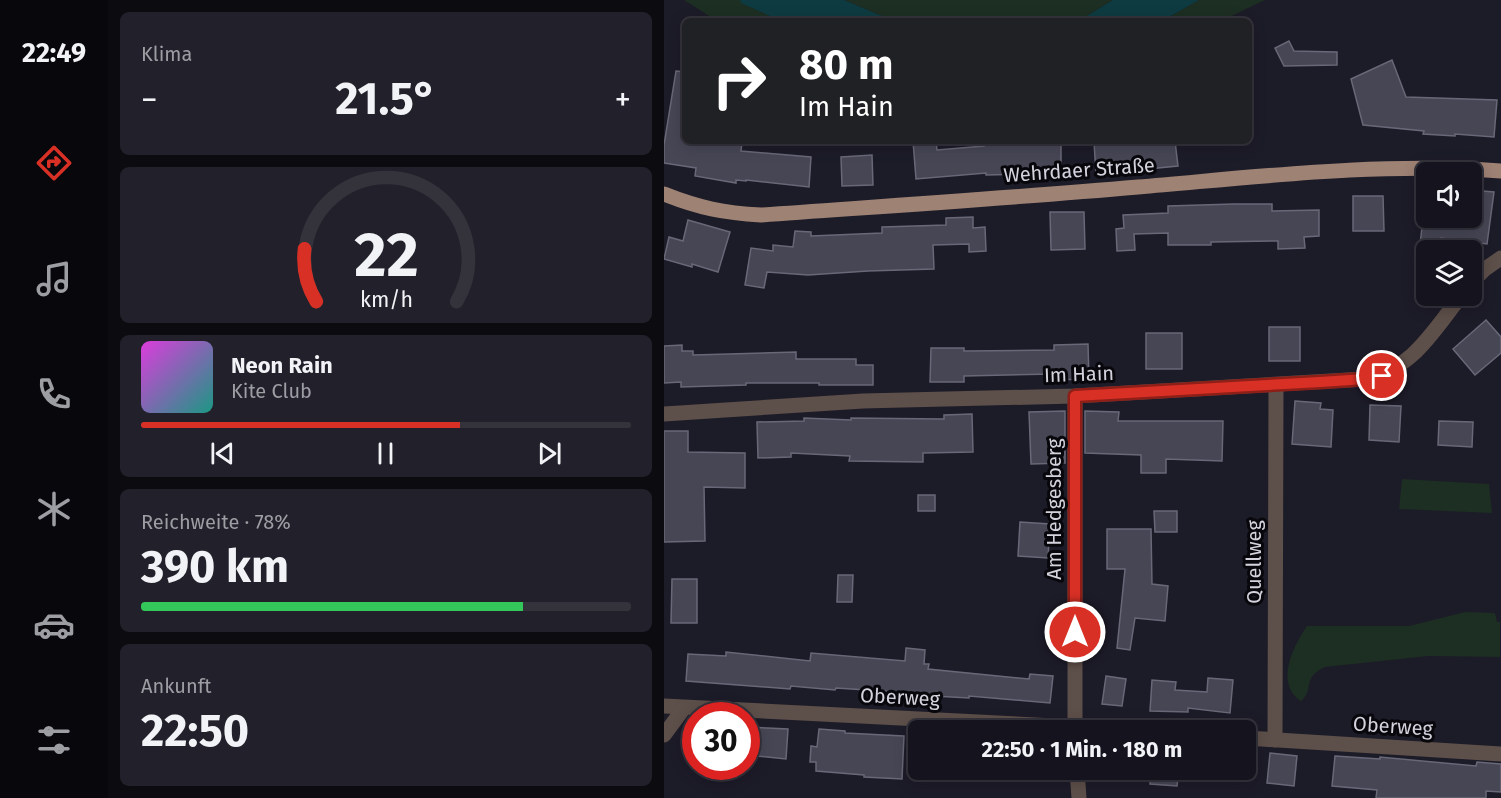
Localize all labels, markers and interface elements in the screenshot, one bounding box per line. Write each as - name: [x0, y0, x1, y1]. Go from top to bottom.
- text: 22:49: [22, 37, 86, 69]
- text: 80 m: [799, 40, 893, 90]
- text: Klima: [141, 42, 192, 66]
- icon: right: [700, 42, 778, 120]
- text: 21.5°: [335, 72, 437, 126]
- text: −: [141, 80, 158, 120]
- text: +: [615, 80, 631, 120]
- text: Im Hain: [799, 91, 894, 123]
- icon: directions: [33, 142, 75, 184]
- street label: Wehrdaer Straße: [1003, 153, 1155, 187]
- map controls: [1416, 162, 1482, 306]
- button: sound: [1416, 162, 1482, 228]
- text: 22: [354, 218, 418, 293]
- button: layers: [1416, 240, 1482, 306]
- icon: music: [33, 258, 75, 300]
- text: km/h: [359, 287, 413, 313]
- pin: [1356, 350, 1407, 401]
- text: Neon Rain: [231, 352, 333, 379]
- icon: arrive: [1365, 359, 1398, 392]
- street label: Im Hain: [1044, 361, 1114, 387]
- icon: phone: [33, 373, 75, 415]
- text: Kite Club: [231, 379, 312, 403]
- icon: previous: [206, 437, 239, 470]
- icon: pause: [369, 437, 402, 470]
- icon: next: [533, 437, 566, 470]
- street label: Am Hedgesberg: [1042, 438, 1066, 580]
- icon: climate: [33, 488, 75, 530]
- text: Reichweite · 78%: [141, 510, 291, 534]
- street label: Quellweg: [1242, 520, 1266, 604]
- text: 390 km: [141, 540, 289, 594]
- position arrow: [1043, 600, 1107, 664]
- icon: car: [33, 604, 75, 646]
- text: Ankunft: [141, 674, 212, 698]
- street label: Oberweg: [859, 683, 941, 711]
- speed limit sign: 30: [682, 702, 760, 780]
- text: 22:50: [141, 704, 249, 758]
- street label: Oberweg: [1352, 711, 1434, 741]
- icon: filters: [33, 719, 75, 761]
- text: 22:50 · 1 Min. · 180 m: [982, 736, 1182, 763]

